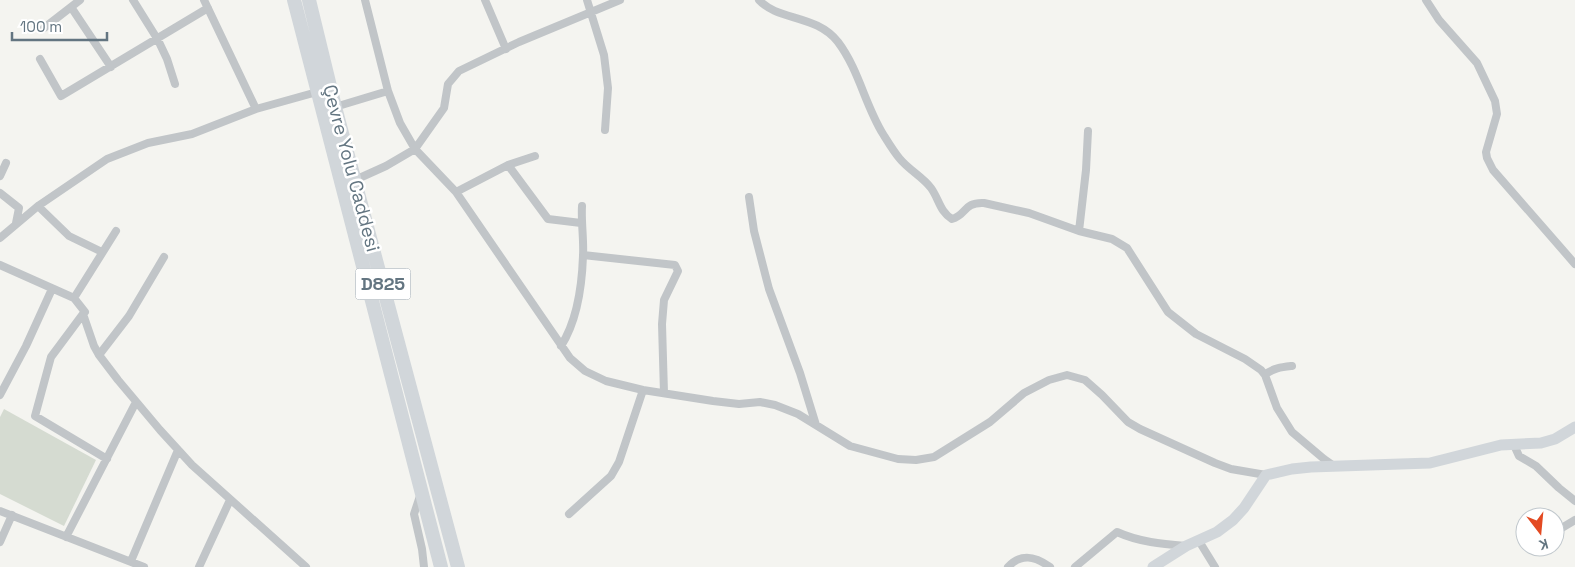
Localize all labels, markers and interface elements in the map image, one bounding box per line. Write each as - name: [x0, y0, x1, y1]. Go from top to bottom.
- scale bar: [12, 10, 108, 42]
- text: 100 m: [20, 17, 62, 36]
- street label: Çevre Yolu Caddesi: [317, 82, 386, 254]
- road number: D825: [356, 268, 410, 300]
- north arrow: [1515, 507, 1565, 557]
- text: K: [1537, 535, 1550, 554]

